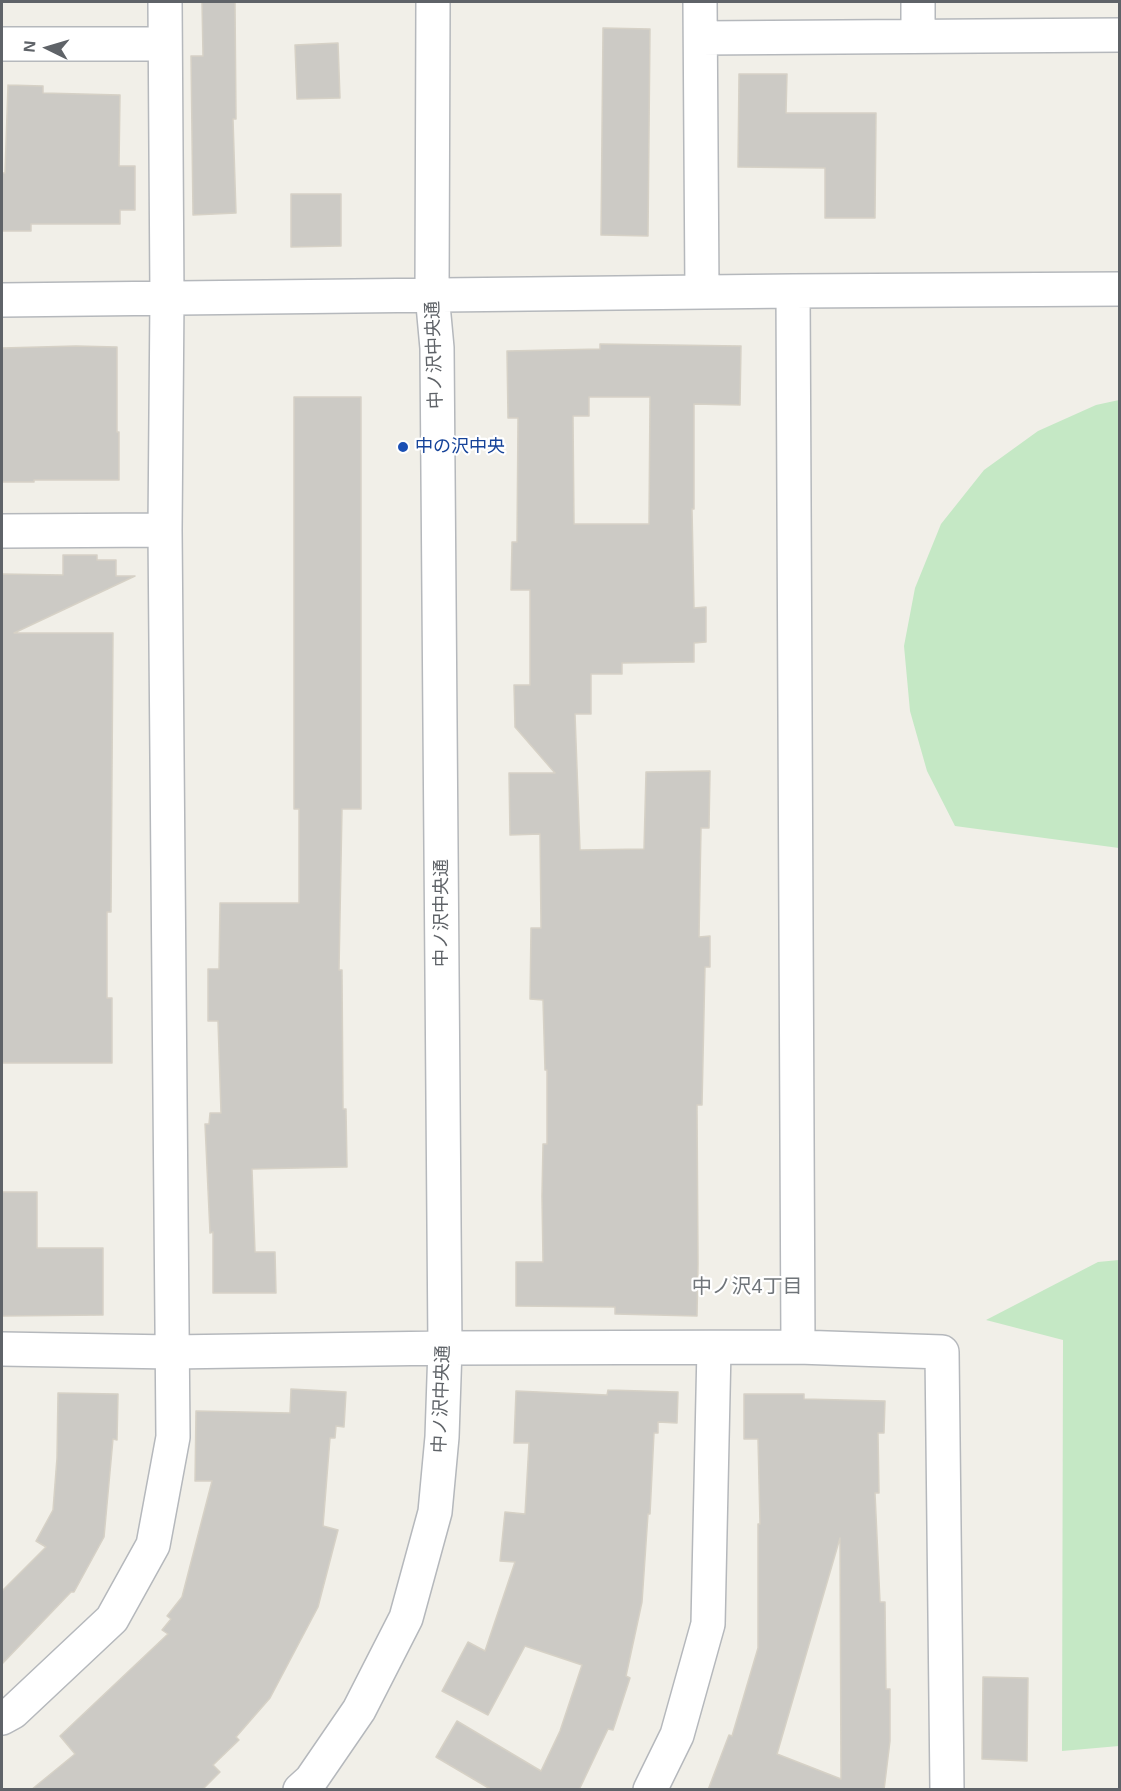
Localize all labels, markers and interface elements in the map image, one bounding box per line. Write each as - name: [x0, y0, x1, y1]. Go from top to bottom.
- north arrow: [18, 18, 78, 78]
- text: N: [21, 40, 39, 53]
- street label: 中ノ沢中央通: [422, 301, 448, 409]
- place label: 中の沢中央: [415, 436, 505, 458]
- marker: 中の沢中央: [396, 440, 410, 454]
- street label: 中ノ沢中央通: [431, 859, 453, 967]
- district label: 中ノ沢4丁目: [691, 1275, 803, 1299]
- street label: 中ノ沢中央通: [429, 1345, 455, 1453]

